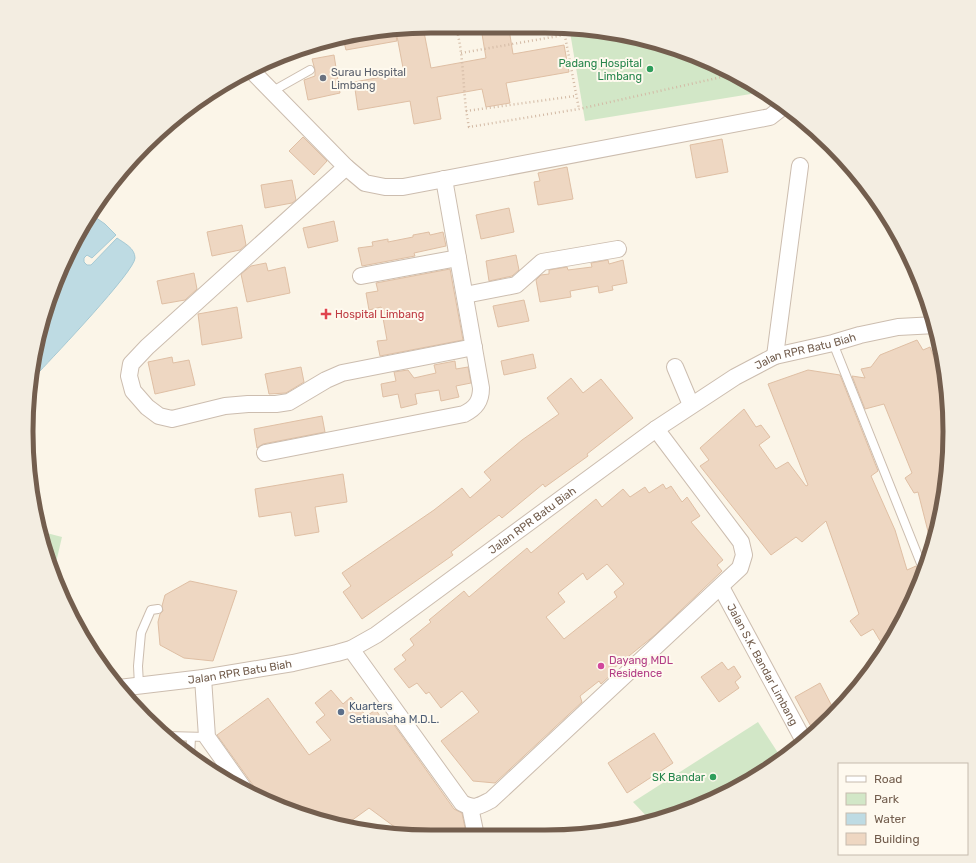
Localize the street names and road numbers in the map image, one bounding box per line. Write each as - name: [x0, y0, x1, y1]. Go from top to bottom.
- street label: Jalan RPR Batu Biah: [753, 331, 858, 372]
- street label: Jalan RPR Batu Biah: [486, 484, 579, 557]
- street label: Jalan S.K. Bandar Limbang: [724, 601, 800, 728]
- street label: Jalan RPR Batu Biah: [187, 657, 293, 687]

